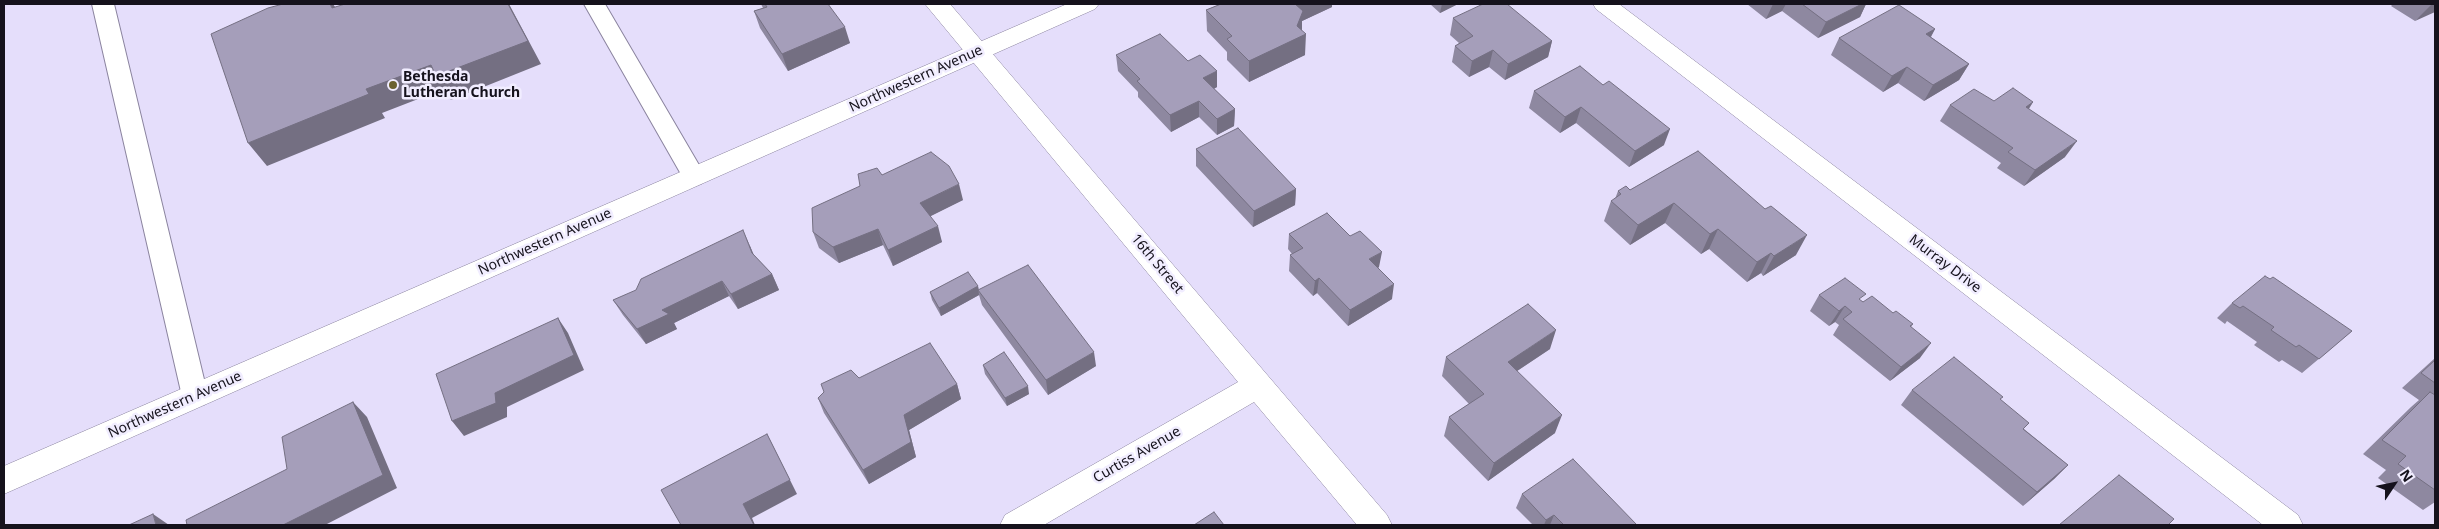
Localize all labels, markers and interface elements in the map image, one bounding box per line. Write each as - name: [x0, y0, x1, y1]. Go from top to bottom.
- street label: Northwestern Avenue: [847, 42, 985, 116]
- place label: Bethesda Lutheran Church: [403, 69, 520, 102]
- marker: Bethesda Lutheran Church: [387, 79, 399, 91]
- street label: Northwestern Avenue: [476, 205, 614, 279]
- street label: 16th Street: [1127, 231, 1187, 297]
- street label: Murray Drive: [1906, 231, 1984, 297]
- street label: Northwestern Avenue: [106, 368, 244, 442]
- street label: Curtiss Avenue: [1090, 423, 1184, 487]
- north arrow: [2369, 459, 2419, 509]
- text: N: [2396, 465, 2418, 485]

